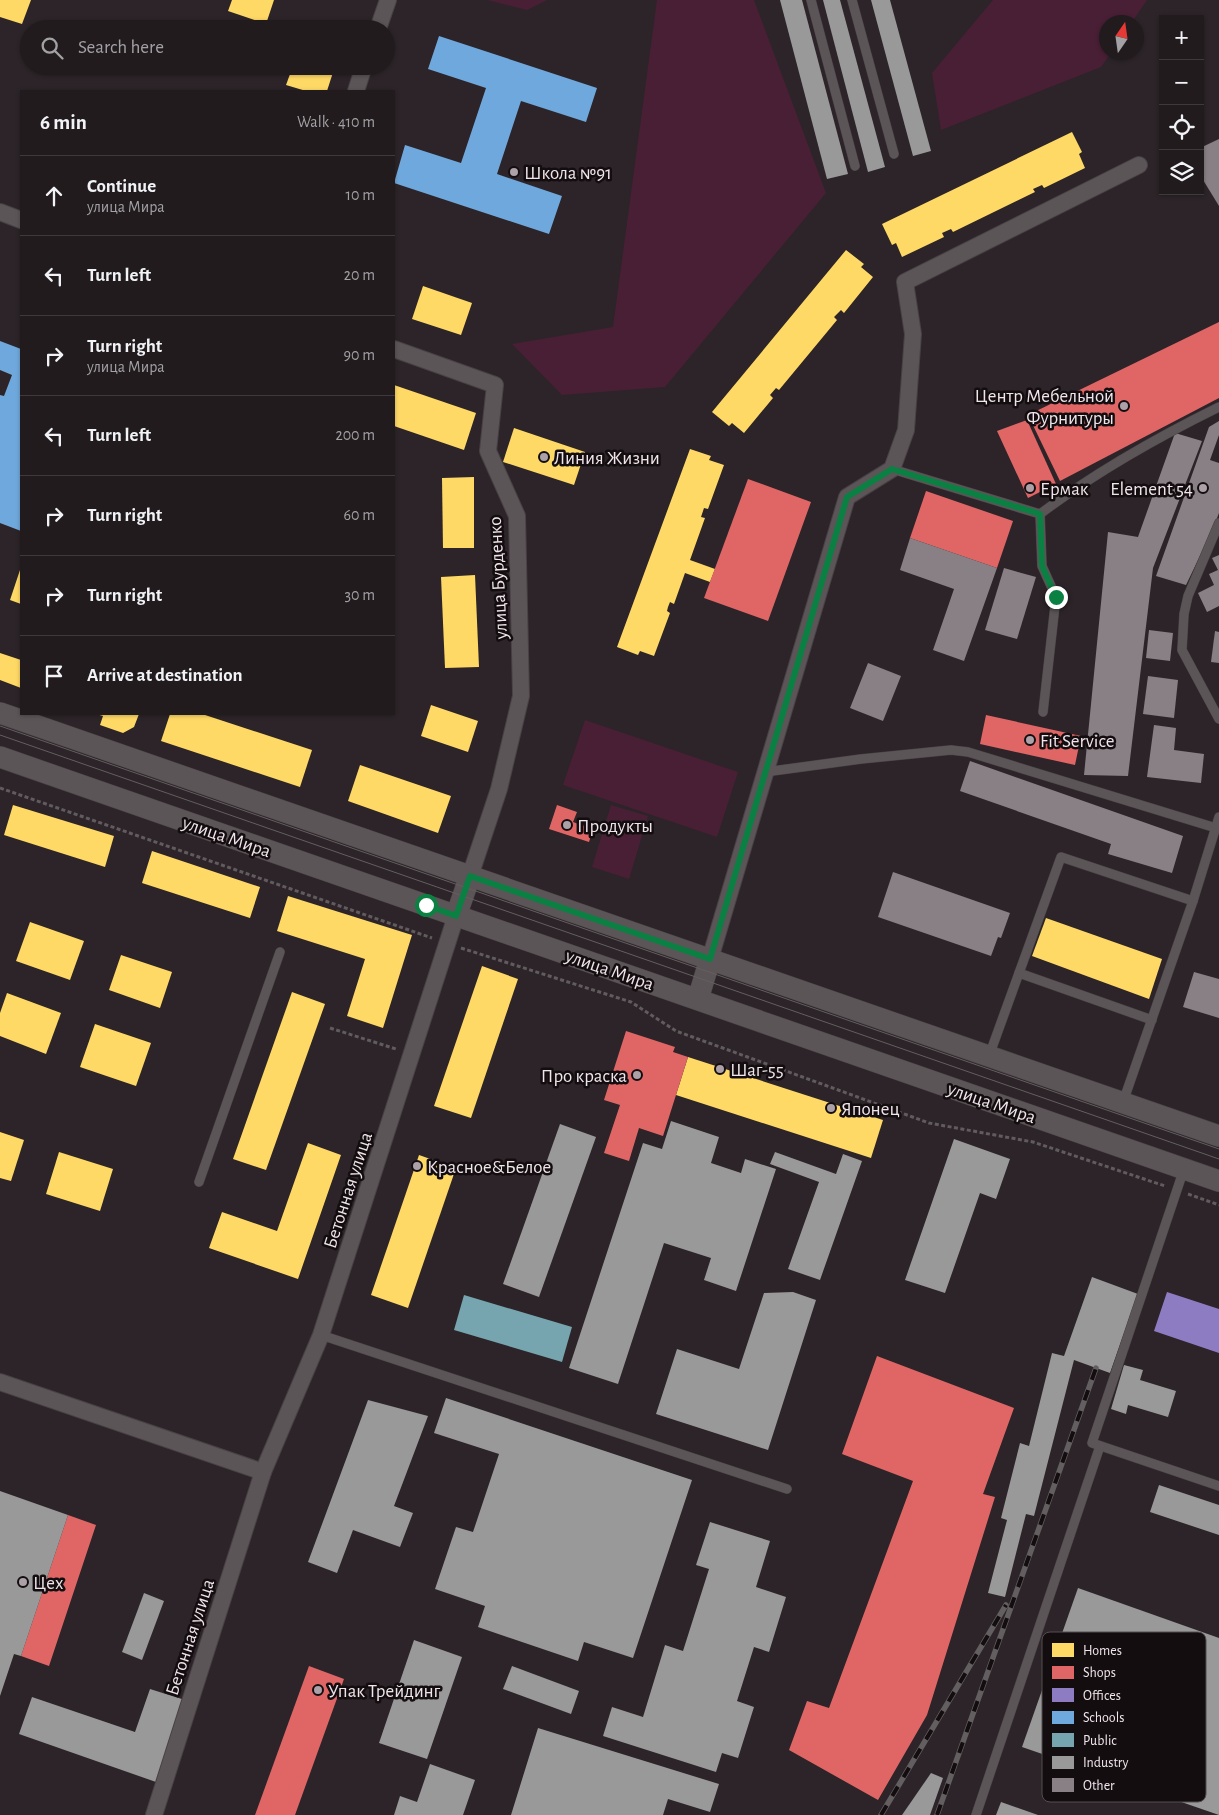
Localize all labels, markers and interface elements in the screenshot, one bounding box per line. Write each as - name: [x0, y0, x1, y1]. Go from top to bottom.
- north arrow: [1099, 15, 1144, 60]
- map controls: [1159, 15, 1204, 195]
- button: +: [1159, 15, 1204, 60]
- search box: [20, 20, 395, 75]
- icon: search: [38, 34, 66, 62]
- text: Search here: [78, 38, 164, 57]
- button: −: [1159, 60, 1204, 105]
- button: locate: [1159, 105, 1204, 150]
- text: 6 min: [40, 112, 87, 133]
- text: Walk · 410 m: [297, 114, 375, 130]
- button: layers: [1159, 150, 1204, 195]
- place label: Школа №91: [524, 164, 612, 183]
- marker: Школа №91: [508, 166, 520, 178]
- text: Continue: [87, 177, 156, 196]
- icon: ahead: [40, 182, 68, 210]
- text: 10 m: [346, 187, 375, 203]
- text: улица Мира: [87, 199, 165, 215]
- icon: left: [40, 262, 68, 290]
- text: Turn left: [87, 266, 151, 285]
- text: 20 m: [344, 267, 375, 283]
- text: Turn right: [87, 337, 162, 356]
- icon: right: [40, 342, 68, 370]
- text: 90 m: [344, 347, 375, 363]
- text: улица Мира: [87, 359, 165, 375]
- place label: Центр Мебельной Фурнитуры: [975, 387, 1114, 428]
- marker: Центр Мебельной Фурнитуры: [1118, 400, 1130, 412]
- icon: left: [40, 422, 68, 450]
- text: Turn left: [87, 426, 151, 445]
- text: 200 m: [335, 427, 375, 443]
- place label: Линия Жизни: [554, 449, 660, 468]
- marker: Линия Жизни: [538, 451, 550, 463]
- place label: Ермак: [1040, 480, 1089, 499]
- place label: Element 54: [1110, 480, 1193, 499]
- marker: Ермак: [1024, 482, 1036, 494]
- marker: Element 54: [1197, 482, 1209, 494]
- icon: right: [40, 502, 68, 530]
- text: Turn right: [87, 506, 162, 525]
- text: 60 m: [344, 507, 375, 523]
- street label: улица Бурденко: [486, 516, 511, 641]
- icon: right: [40, 582, 68, 610]
- text: Turn right: [87, 586, 162, 605]
- route end: [1045, 586, 1068, 609]
- text: 30 m: [345, 587, 375, 603]
- icon: arrive: [40, 662, 68, 690]
- text: Arrive at destination: [87, 666, 243, 685]
- place label: Fit Service: [1040, 732, 1114, 751]
- marker: Fit Service: [1024, 734, 1036, 746]
- street label: улица Мира: [179, 813, 273, 862]
- place label: Продукты: [577, 817, 653, 836]
- marker: Продукты: [561, 819, 573, 831]
- route start: [415, 894, 438, 917]
- street label: улица Мира: [562, 946, 656, 995]
- place label: Шаг-55: [730, 1061, 784, 1080]
- marker: Шаг-55: [714, 1063, 726, 1075]
- place label: Про краска: [541, 1067, 627, 1086]
- marker: Про краска: [631, 1069, 643, 1081]
- street label: улица Мира: [944, 1079, 1038, 1128]
- place label: Японец: [841, 1100, 900, 1119]
- marker: Японец: [825, 1102, 837, 1114]
- street label: Бетонная улица: [321, 1130, 376, 1251]
- place label: Красное&Белое: [427, 1158, 551, 1177]
- marker: Красное&Белое: [411, 1160, 423, 1172]
- place label: Цех: [33, 1574, 63, 1593]
- marker: Цех: [17, 1576, 29, 1588]
- street label: Бетонная улица: [163, 1577, 218, 1698]
- legend: [1042, 1632, 1206, 1802]
- text: Homes: [1083, 1644, 1122, 1658]
- text: Shops: [1083, 1666, 1116, 1680]
- place label: Упак Трейдинг: [328, 1682, 440, 1701]
- marker: Упак Трейдинг: [312, 1684, 324, 1696]
- text: Offices: [1083, 1689, 1121, 1703]
- text: Schools: [1083, 1711, 1124, 1725]
- text: Public: [1083, 1734, 1117, 1748]
- text: Industry: [1083, 1756, 1129, 1770]
- text: Other: [1083, 1779, 1115, 1793]

